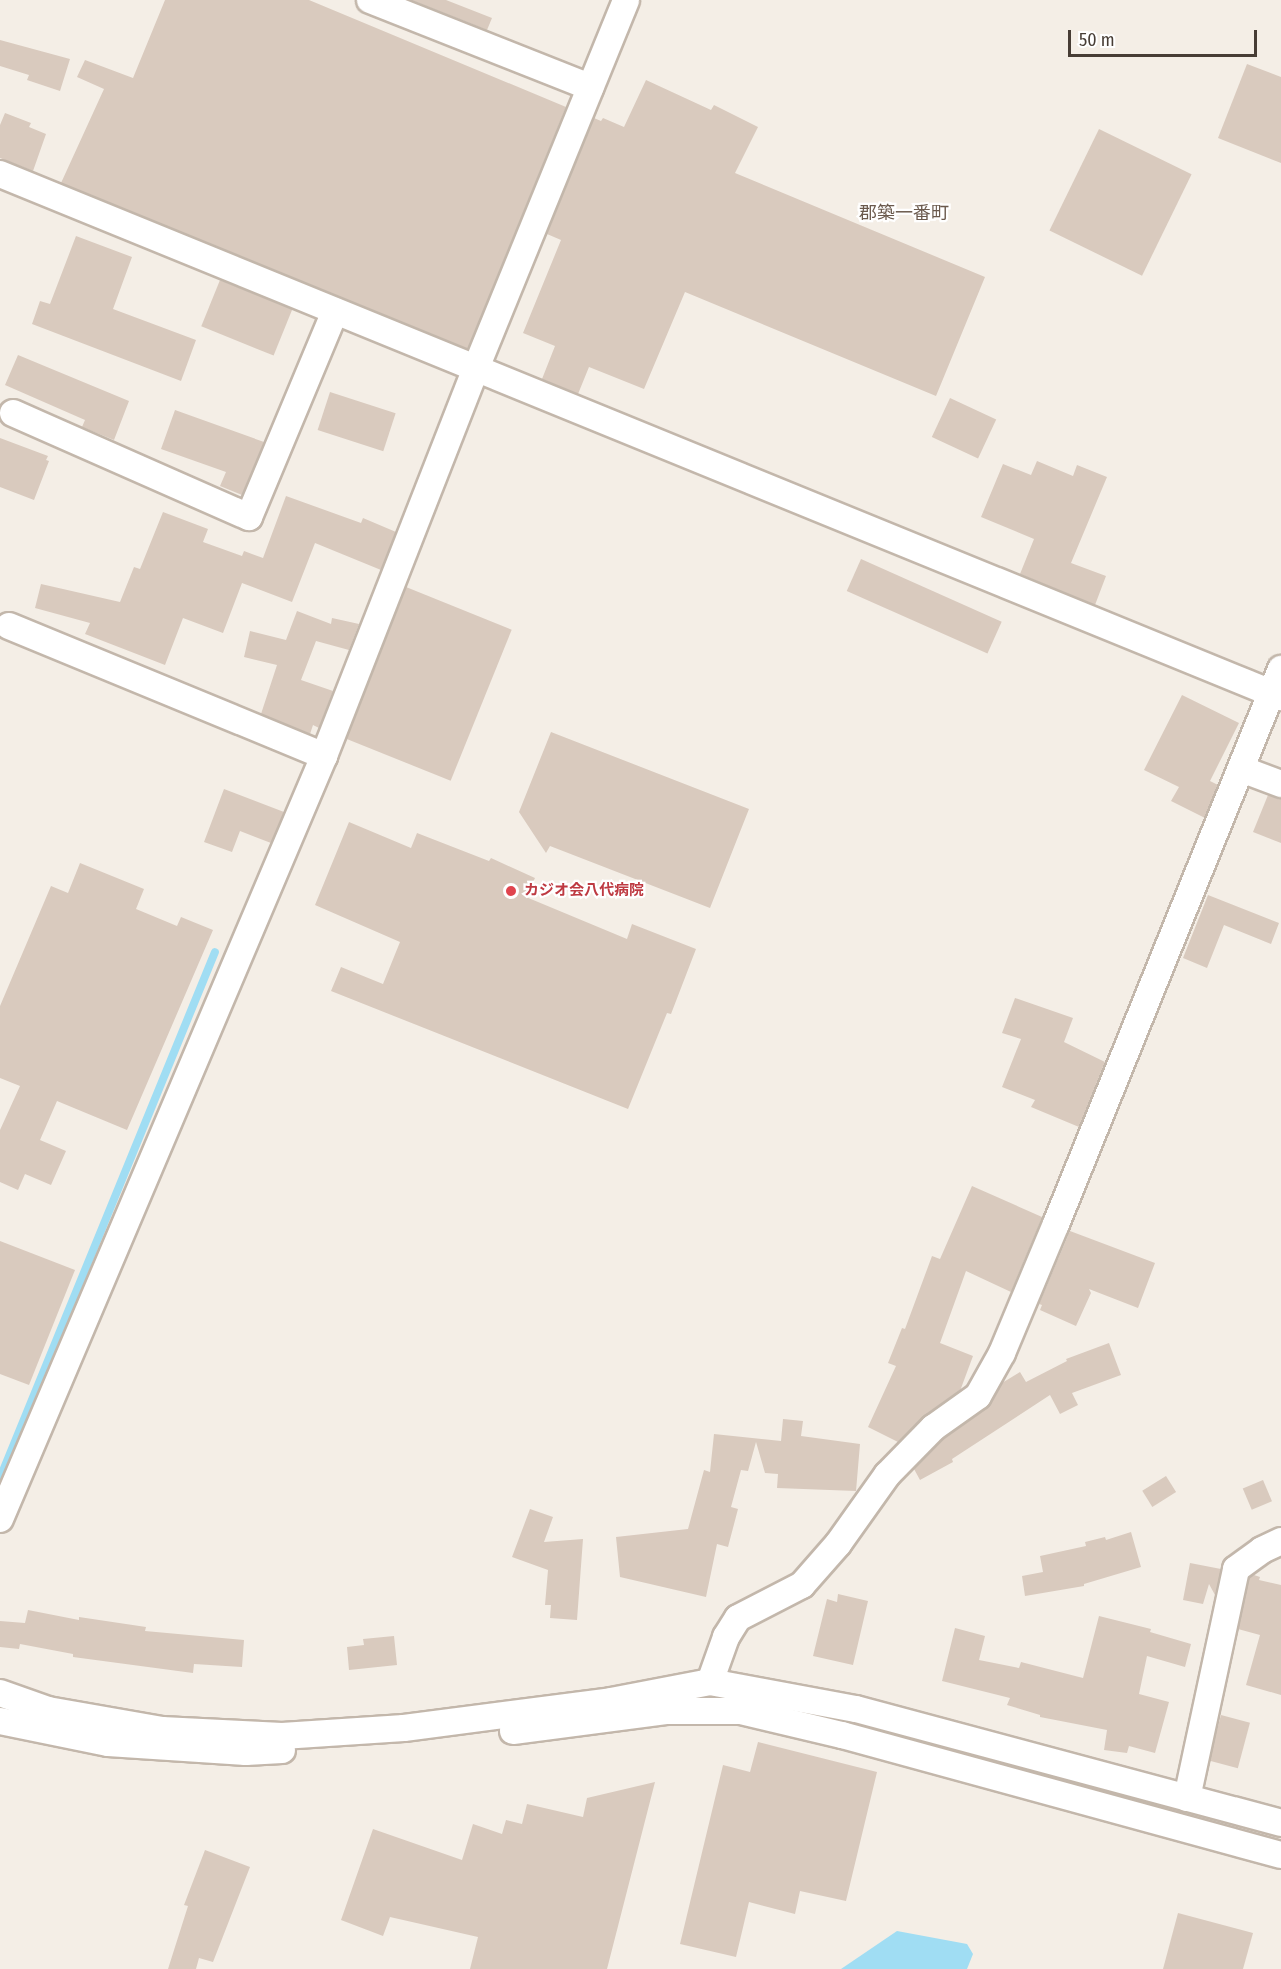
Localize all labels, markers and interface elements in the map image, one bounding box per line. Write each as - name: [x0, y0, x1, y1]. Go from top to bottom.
- scale bar: [1071, 18, 1260, 56]
- text: 50 m: [1079, 29, 1115, 51]
- district label: 郡築一番町: [859, 202, 949, 224]
- marker: カジオ会八代病院: [502, 882, 520, 900]
- place label: カジオ会八代病院: [524, 882, 644, 900]

